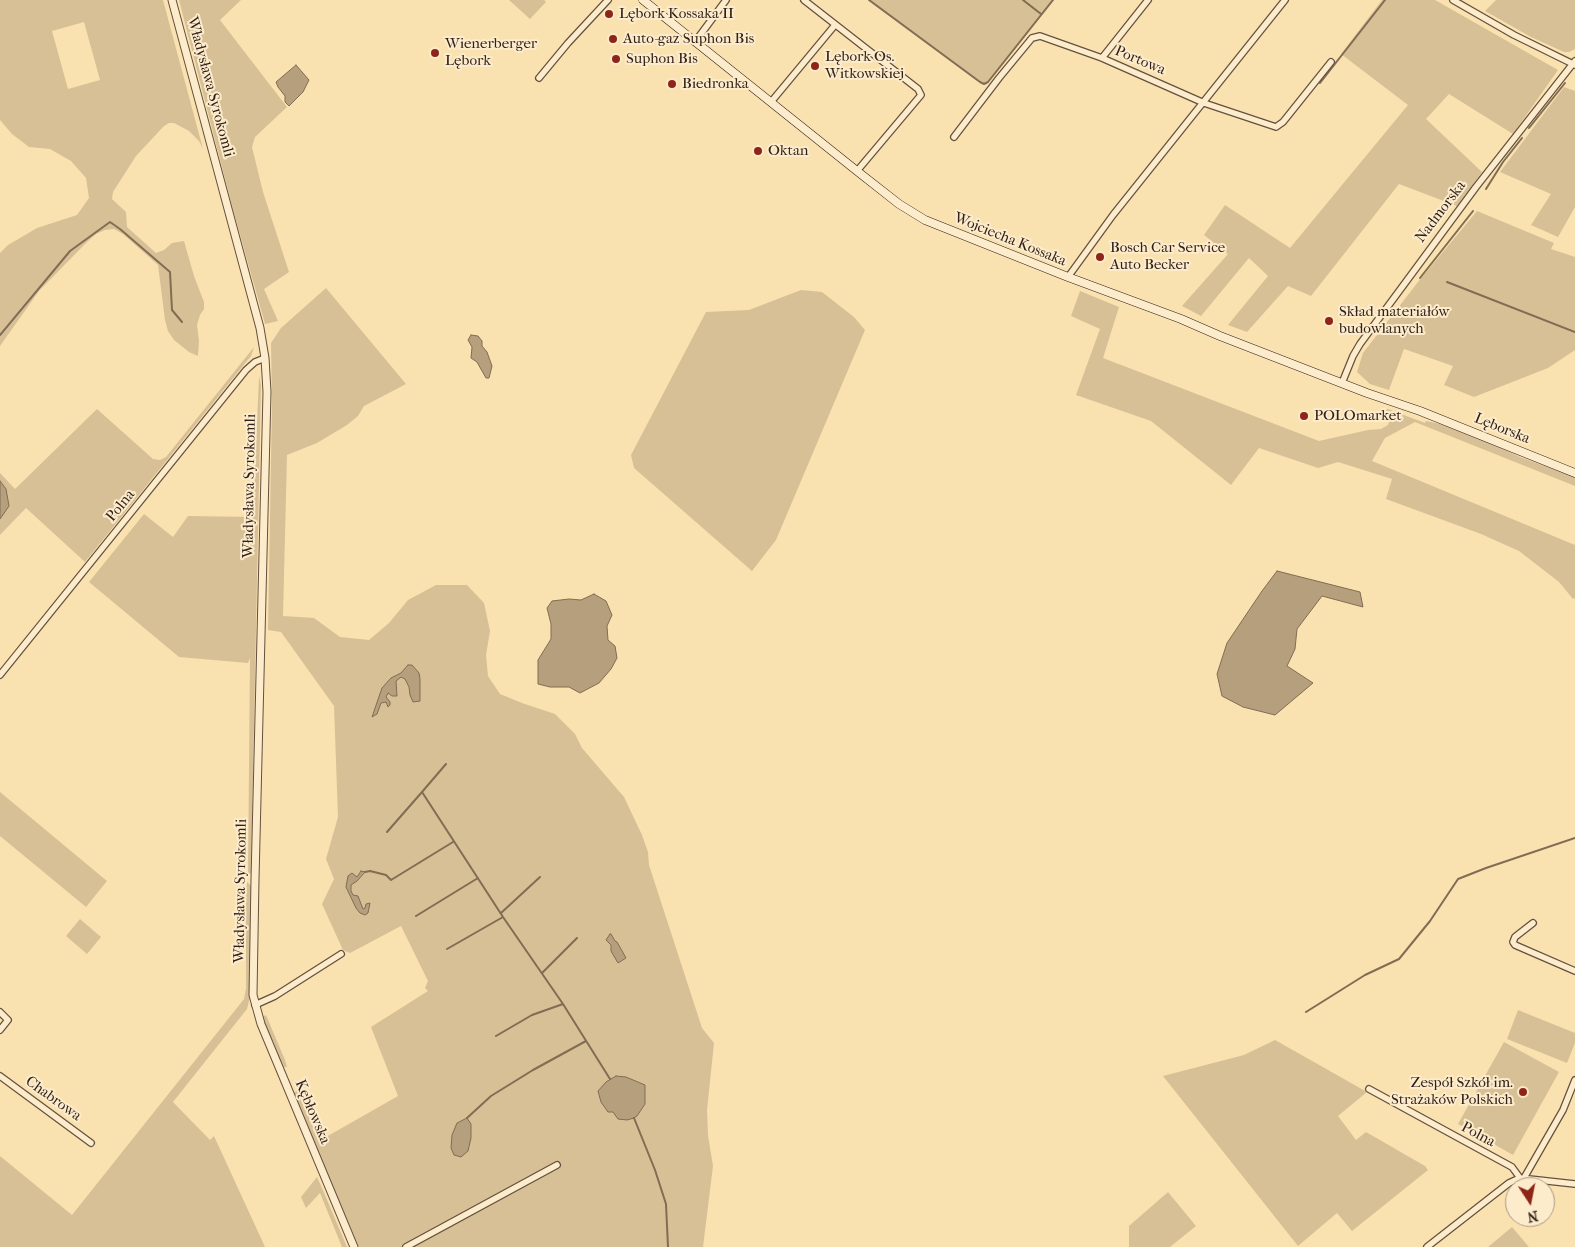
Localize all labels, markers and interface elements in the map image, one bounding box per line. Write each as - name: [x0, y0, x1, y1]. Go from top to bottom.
- place label: Lębork Kossaka II: [619, 5, 734, 23]
- marker: Lębork Kossaka II: [603, 8, 615, 20]
- street label: Władysława Syrokomli: [183, 15, 237, 159]
- place label: Auto-gaz Suphon Bis: [623, 30, 754, 48]
- marker: Auto-gaz Suphon Bis: [607, 33, 619, 45]
- place label: Wienerberger Lębork: [445, 35, 537, 70]
- street label: Portowa: [1112, 42, 1168, 80]
- marker: Wienerberger Lębork: [429, 47, 441, 59]
- place label: Lębork Os. Witkowskiej: [825, 48, 904, 83]
- place label: Suphon Bis: [626, 50, 698, 68]
- marker: Suphon Bis: [610, 53, 622, 65]
- marker: Lębork Os. Witkowskiej: [809, 60, 821, 72]
- place label: Biedronka: [682, 75, 749, 93]
- marker: Biedronka: [666, 78, 678, 90]
- place label: Oktan: [768, 142, 809, 160]
- marker: Oktan: [752, 145, 764, 157]
- street label: Nadmorska: [1412, 178, 1470, 246]
- street label: Wojciecha Kossaka: [951, 209, 1069, 271]
- place label: Bosch Car Service Auto Becker: [1110, 239, 1225, 274]
- marker: Bosch Car Service Auto Becker: [1094, 251, 1106, 263]
- place label: Skład materiałów budowlanych: [1339, 303, 1449, 338]
- marker: Skład materiałów budowlanych: [1323, 315, 1335, 327]
- place label: POLOmarket: [1314, 407, 1402, 425]
- marker: POLOmarket: [1298, 410, 1310, 422]
- street label: Lęborska: [1472, 410, 1532, 448]
- street label: Władysława Syrokomli: [240, 414, 260, 558]
- street label: Polna: [103, 486, 139, 526]
- street label: Władysława Syrokomli: [231, 819, 251, 963]
- street label: Chabrowa: [22, 1073, 84, 1125]
- place label: Zespół Szkół im. Strażaków Polskich: [1391, 1074, 1513, 1109]
- street label: Kębłowska: [290, 1077, 334, 1147]
- marker: Zespół Szkół im. Strażaków Polskich: [1517, 1086, 1529, 1098]
- street label: Polna: [1458, 1119, 1498, 1151]
- north arrow: [1505, 1177, 1555, 1227]
- text: N: [1526, 1207, 1540, 1226]

